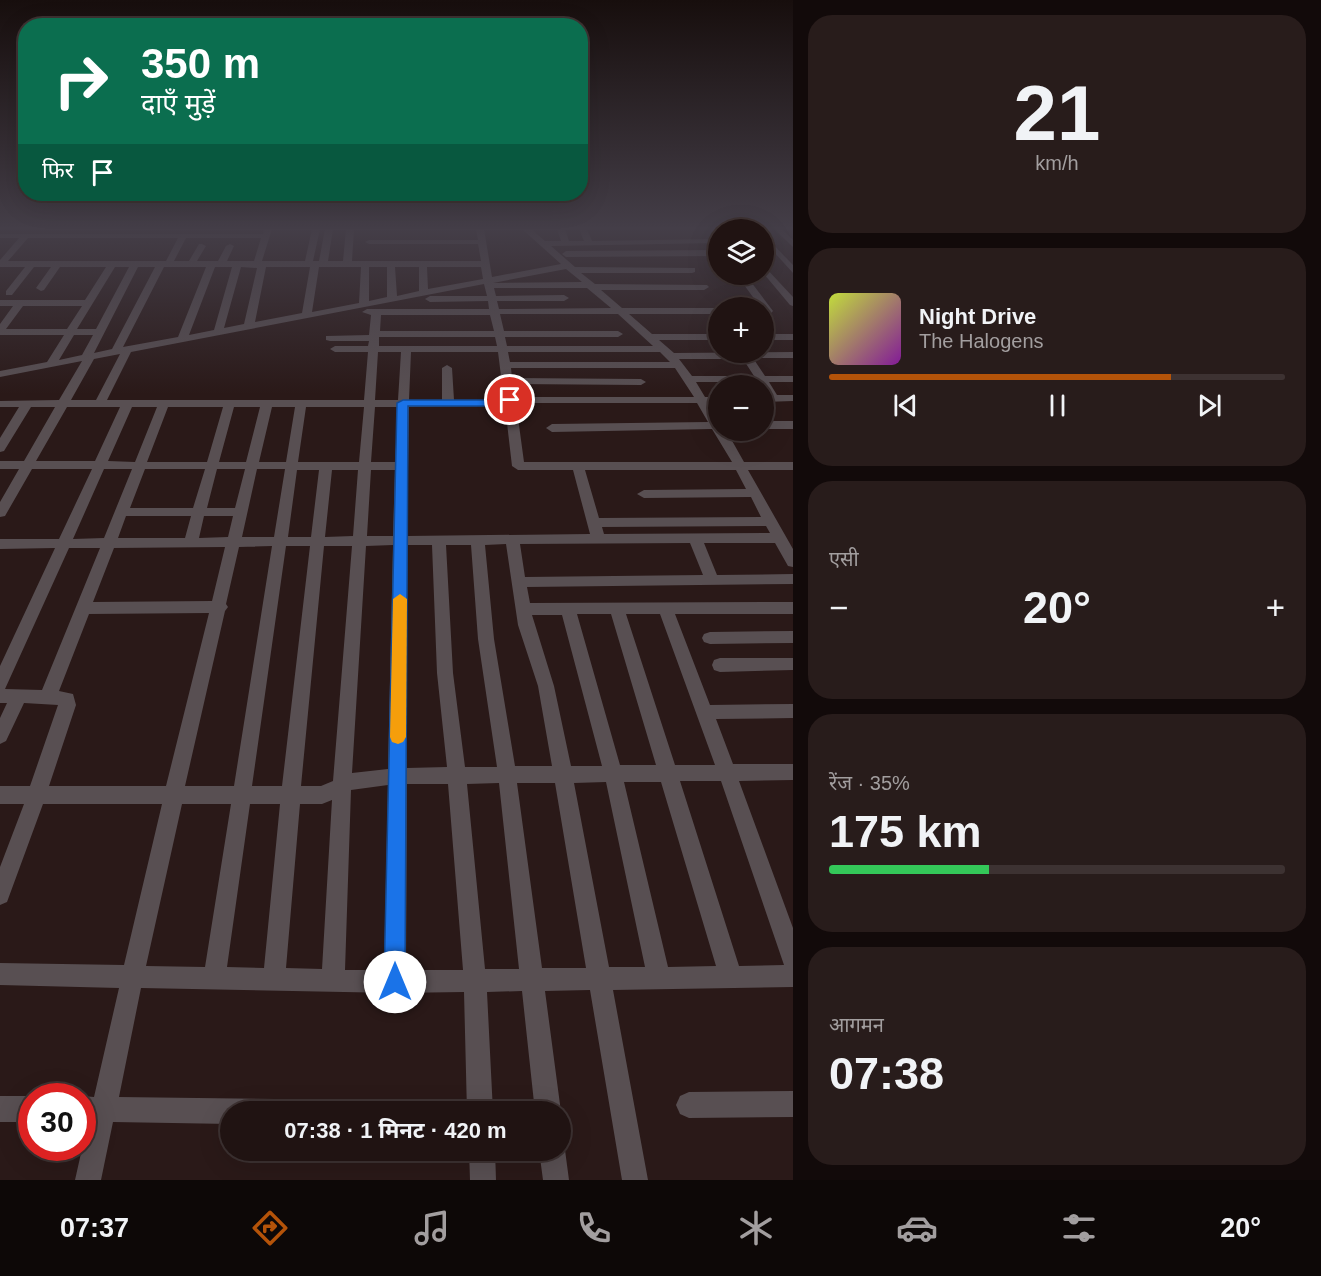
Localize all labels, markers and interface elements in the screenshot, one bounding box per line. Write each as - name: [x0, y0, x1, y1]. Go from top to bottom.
- text: 350 m: [141, 40, 260, 87]
- icon: right: [42, 42, 120, 120]
- text: 21: [1014, 69, 1100, 157]
- text: दाएँ मुड़ें: [141, 89, 215, 119]
- text: km/h: [1035, 152, 1079, 174]
- icon: arrive: [86, 156, 119, 189]
- text: फिर: [42, 158, 74, 183]
- map controls: [708, 219, 774, 441]
- button: layers: [708, 219, 774, 285]
- button: +: [708, 297, 774, 363]
- text: Night Drive: [919, 304, 1036, 329]
- text: The Halogens: [919, 330, 1044, 352]
- pin: [484, 374, 535, 425]
- button: −: [708, 375, 774, 441]
- icon: arrive: [493, 383, 526, 416]
- icon: previous: [889, 389, 922, 422]
- icon: pause: [1041, 389, 1074, 422]
- icon: next: [1193, 389, 1226, 422]
- text: एसी: [829, 548, 859, 570]
- text: 20°: [1023, 582, 1091, 633]
- text: −: [829, 589, 848, 626]
- text: +: [1266, 589, 1285, 626]
- text: रेंज · 35%: [829, 772, 910, 794]
- text: 175 km: [829, 806, 982, 857]
- position arrow: [363, 950, 427, 1014]
- text: आगमन: [829, 1014, 884, 1036]
- text: 07:38: [829, 1048, 944, 1099]
- speed limit sign: 30: [18, 1083, 96, 1161]
- text: 07:38 · 1 मिनट · 420 m: [284, 1118, 507, 1143]
- icon: directions: [249, 1207, 291, 1249]
- icon: music: [411, 1207, 453, 1249]
- icon: phone: [573, 1207, 615, 1249]
- icon: climate: [735, 1207, 777, 1249]
- icon: car: [896, 1207, 938, 1249]
- icon: filters: [1058, 1207, 1100, 1249]
- text: 07:37: [60, 1213, 129, 1243]
- text: 20°: [1220, 1213, 1261, 1243]

